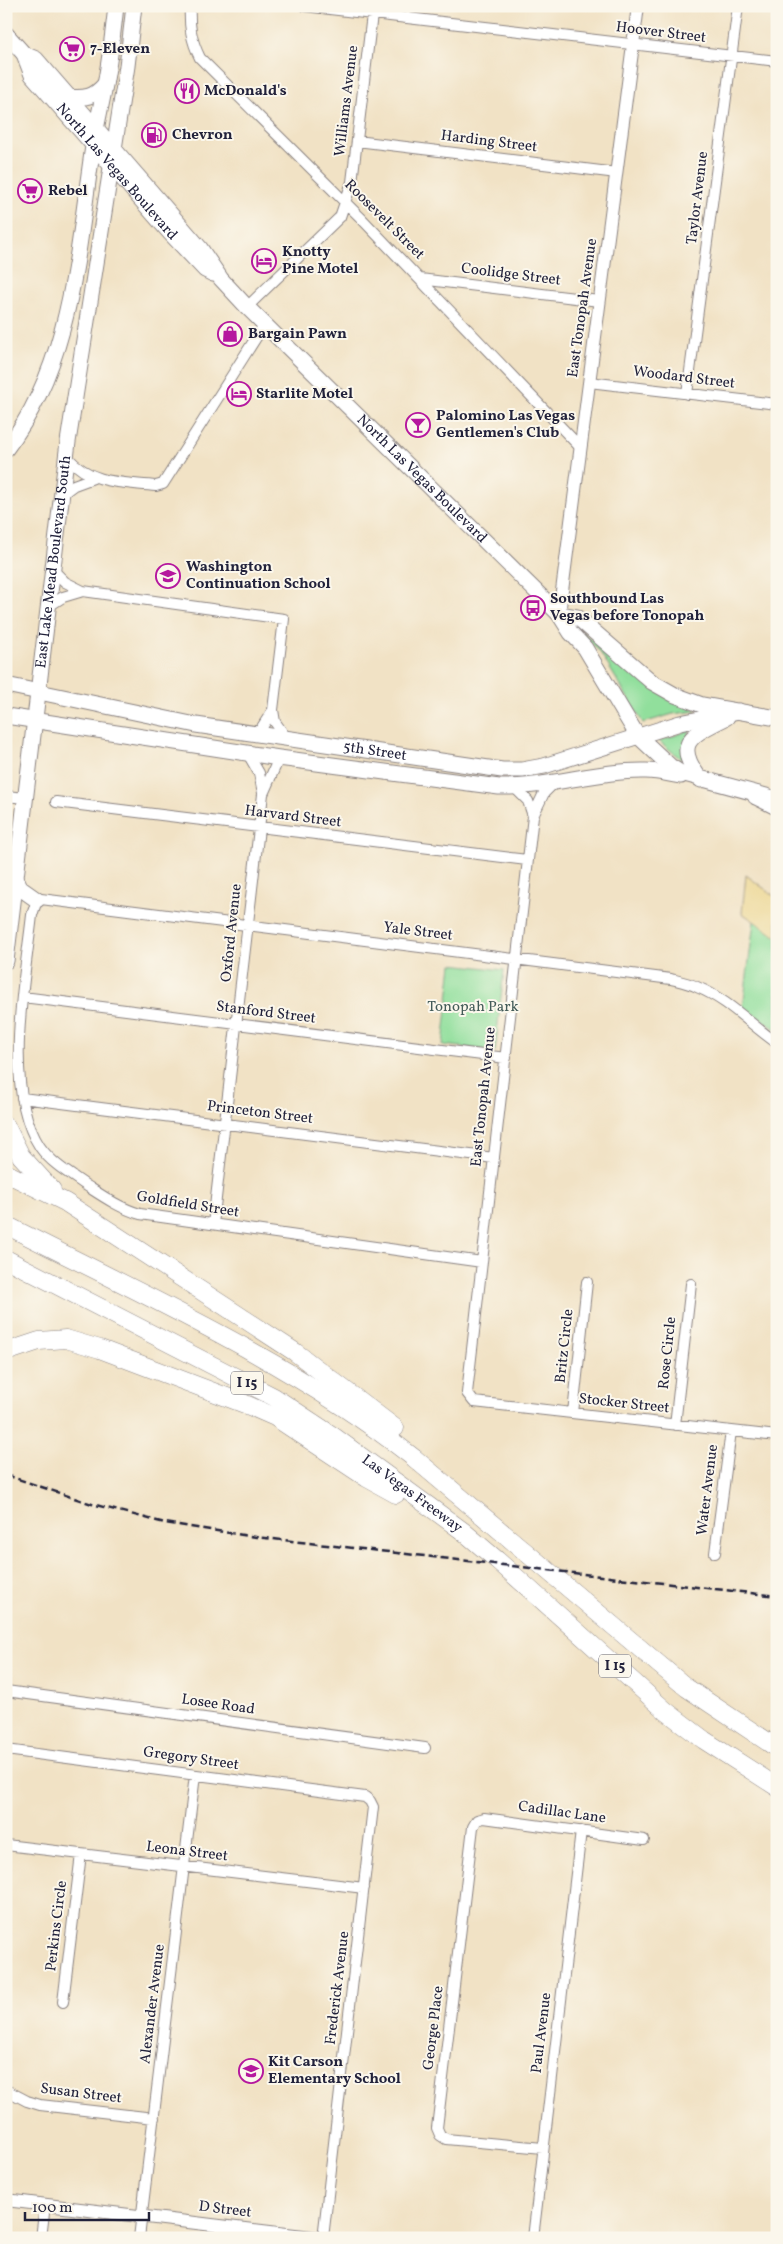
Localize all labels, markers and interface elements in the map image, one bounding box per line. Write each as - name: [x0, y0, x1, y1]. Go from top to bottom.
- street label: Hoover Street: [615, 17, 707, 49]
- supermarket icon: 7-Eleven: [59, 36, 85, 62]
- place label: 7-Eleven: [90, 39, 150, 60]
- street label: Williams Avenue: [330, 44, 364, 158]
- restaurant icon: McDonald's: [174, 78, 200, 104]
- place label: McDonald's: [204, 81, 287, 102]
- street label: North Las Vegas Boulevard: [51, 99, 182, 245]
- fuel station icon: Chevron: [141, 122, 167, 148]
- place label: Chevron: [172, 125, 233, 146]
- street label: Harding Street: [440, 126, 538, 158]
- street label: Taylor Avenue: [682, 150, 714, 246]
- street label: Roosevelt Street: [339, 175, 429, 265]
- supermarket icon: Rebel: [17, 178, 43, 204]
- place label: Rebel: [48, 181, 88, 202]
- street label: East Tonopah Avenue: [563, 237, 603, 379]
- place label: Knotty Pine Motel: [282, 242, 358, 280]
- hotel icon: Knotty Pine Motel: [251, 248, 277, 274]
- street label: Coolidge Street: [460, 258, 562, 292]
- shop icon: Bargain Pawn: [217, 321, 243, 347]
- place label: Bargain Pawn: [248, 324, 347, 345]
- street label: Woodard Street: [632, 361, 736, 395]
- hotel icon: Starlite Motel: [226, 381, 252, 407]
- place label: Starlite Motel: [256, 384, 353, 405]
- place label: Palomino Las Vegas Gentlemen's Club: [436, 406, 575, 444]
- street label: North Las Vegas Boulevard: [352, 410, 492, 548]
- bar icon: Palomino Las Vegas Gentlemen's Club: [405, 412, 431, 438]
- street label: East Lake Mead Boulevard South: [31, 454, 77, 670]
- place label: Washington Continuation School: [186, 557, 331, 595]
- school or university icon: Washington Continuation School: [155, 563, 181, 589]
- place label: Southbound Las Vegas before Tonopah: [550, 589, 704, 627]
- bus stop icon: Southbound Las Vegas before Tonopah: [520, 595, 546, 621]
- street label: 5th Street: [342, 736, 408, 766]
- street label: Harvard Street: [243, 801, 343, 833]
- street label: Oxford Avenue: [216, 883, 248, 983]
- street label: Yale Street: [382, 917, 454, 947]
- street label: Stanford Street: [215, 996, 317, 1030]
- park label: Tonopah Park: [427, 997, 519, 1018]
- street label: East Tonopah Avenue: [466, 1026, 502, 1168]
- street label: Princeton Street: [206, 1096, 314, 1130]
- street label: Goldfield Street: [135, 1187, 241, 1223]
- street label: Britz Circle: [551, 1308, 579, 1384]
- street label: Rose Circle: [654, 1316, 682, 1390]
- road number: I 15: [231, 1372, 263, 1395]
- street label: Stocker Street: [577, 1389, 671, 1419]
- street label: Water Avenue: [692, 1443, 724, 1537]
- street label: Las Vegas Freeway: [357, 1450, 467, 1538]
- road number: I 15: [599, 1654, 631, 1678]
- street label: Losee Road: [180, 1689, 256, 1721]
- street label: Gregory Street: [142, 1742, 240, 1776]
- street label: Cadillac Lane: [517, 1796, 607, 1830]
- street label: Leona Street: [145, 1837, 229, 1867]
- street label: Perkins Circle: [41, 1879, 73, 1973]
- street label: Frederick Avenue: [321, 1930, 355, 2046]
- street label: Alexander Avenue: [135, 1943, 171, 2065]
- street label: George Place: [418, 1985, 450, 2071]
- street label: Paul Avenue: [527, 1991, 557, 2075]
- place label: Kit Carson Elementary School: [268, 2052, 401, 2090]
- school or university icon: Kit Carson Elementary School: [238, 2058, 264, 2084]
- street label: Susan Street: [39, 2079, 123, 2109]
- scale bar: [25, 2189, 149, 2221]
- street label: D Street: [197, 2196, 253, 2224]
- text: 100 m: [32, 2198, 72, 2219]

